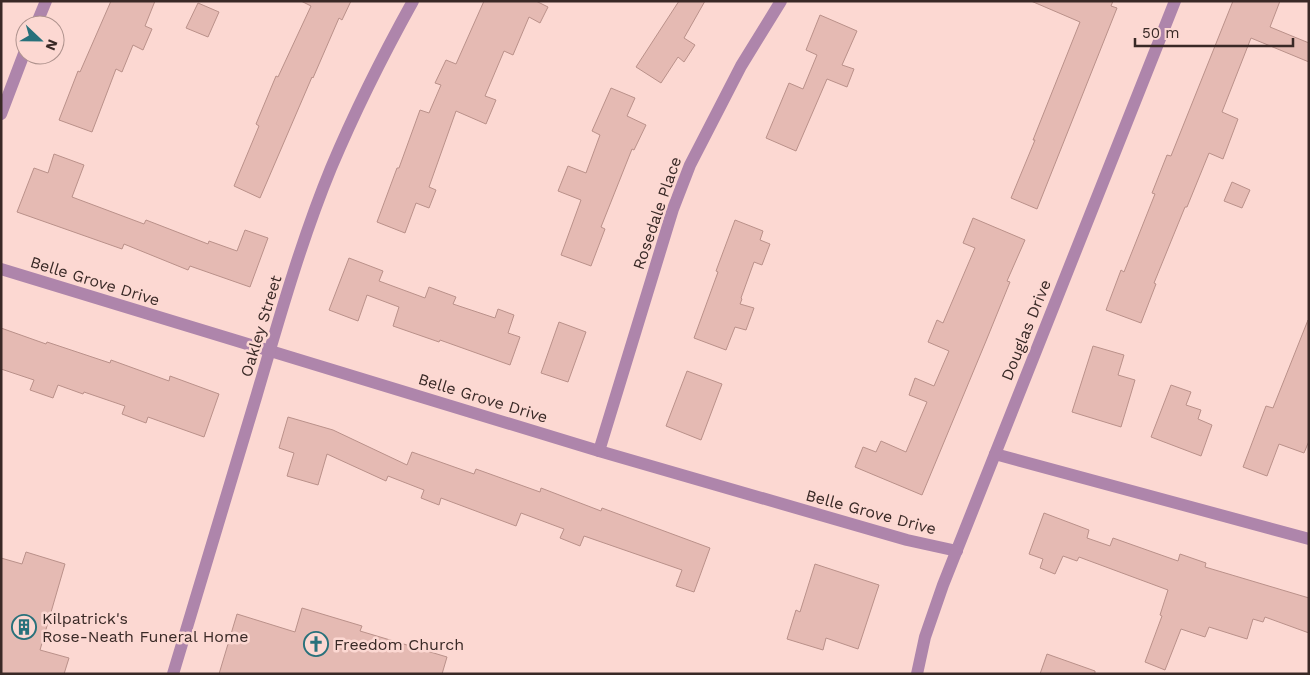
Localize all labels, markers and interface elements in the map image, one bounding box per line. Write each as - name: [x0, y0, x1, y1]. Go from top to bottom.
- north arrow: [15, 15, 65, 65]
- scale bar: [1135, 15, 1292, 47]
- text: 50 m: [1142, 24, 1179, 42]
- text: N: [43, 37, 61, 53]
- street label: Rosedale Place: [629, 154, 685, 272]
- street label: Belle Grove Drive: [28, 252, 162, 310]
- street label: Oakley Street: [237, 273, 286, 379]
- street label: Douglas Drive: [997, 277, 1055, 383]
- street label: Belle Grove Drive: [416, 369, 550, 427]
- street label: Belle Grove Drive: [804, 485, 938, 539]
- place label: Kilpatrick's Rose-Neath Funeral Home: [42, 609, 248, 646]
- building icon: Kilpatrick's Rose-Neath Funeral Home: [11, 614, 37, 640]
- church icon: Freedom Church: [303, 631, 329, 657]
- place label: Freedom Church: [334, 635, 464, 654]

